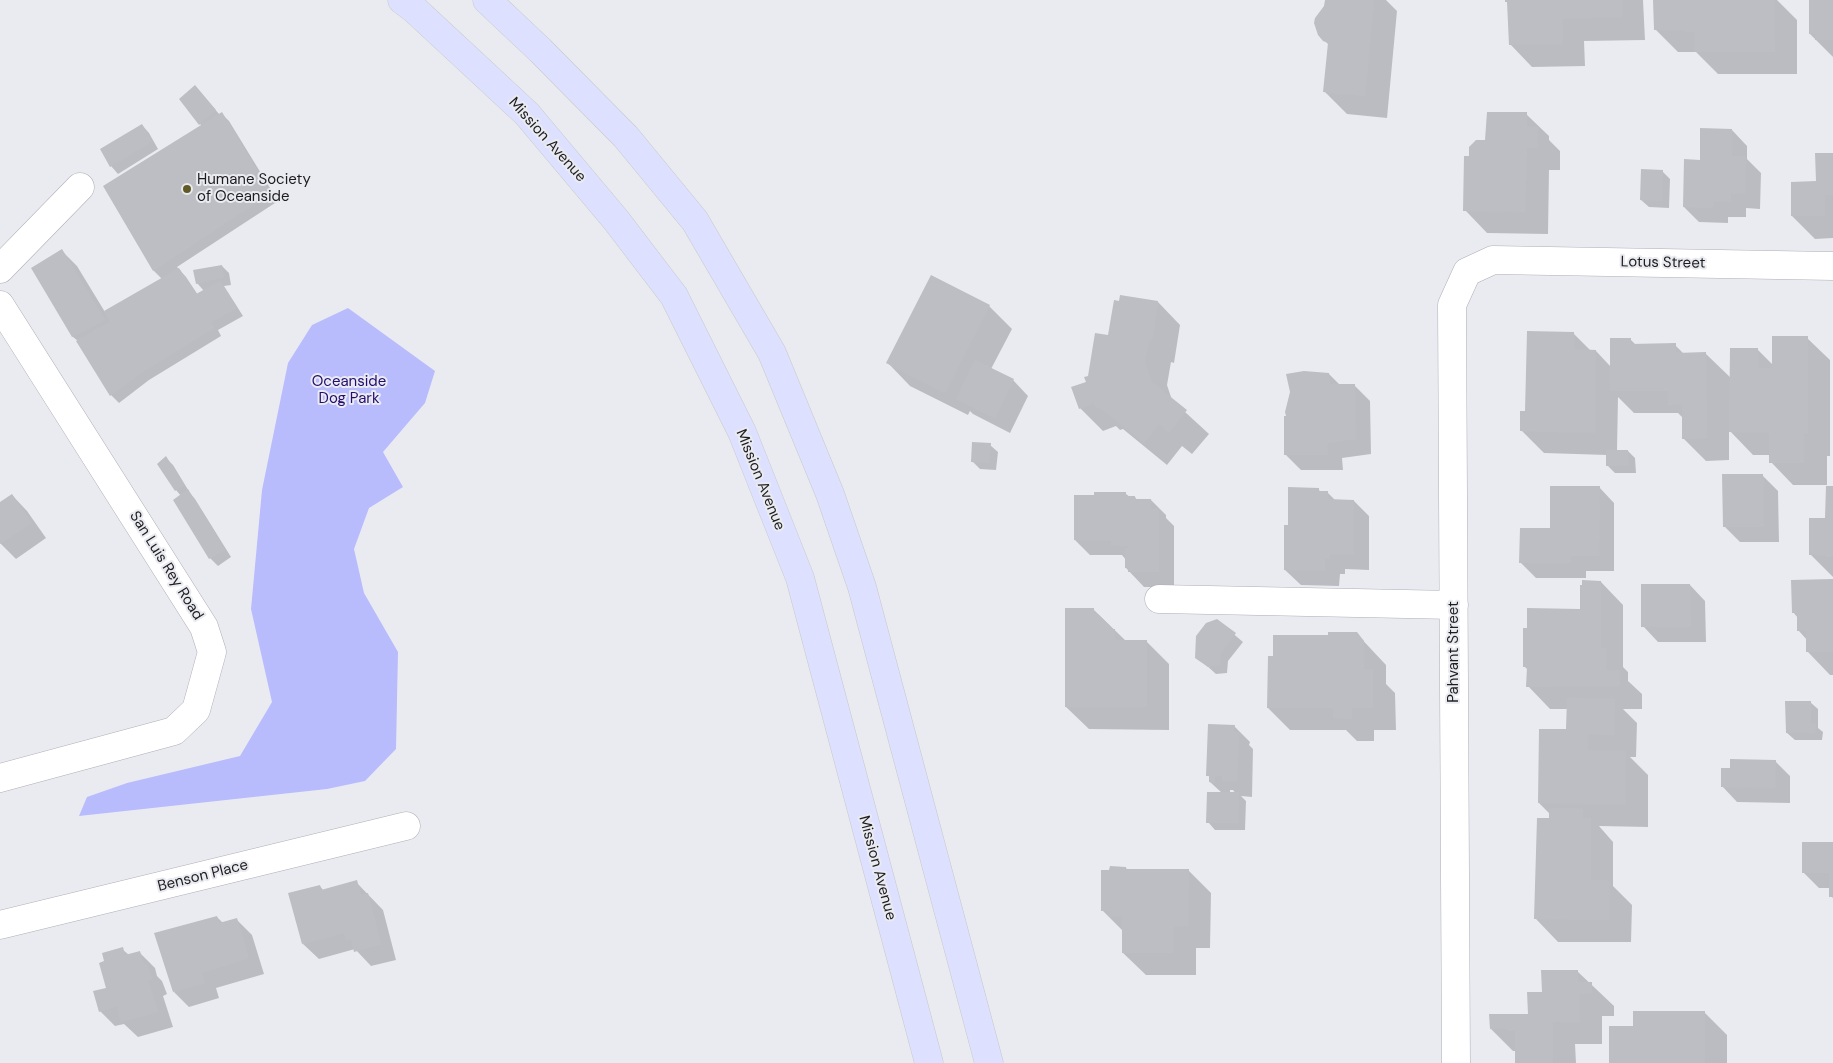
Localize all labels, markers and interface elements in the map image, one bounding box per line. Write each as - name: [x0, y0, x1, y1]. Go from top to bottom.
- street label: Mission Avenue: [504, 94, 590, 186]
- place label: Humane Society of Oceanside: [197, 171, 311, 206]
- marker: Humane Society of Oceanside: [181, 183, 193, 195]
- street label: Lotus Street: [1621, 253, 1705, 273]
- park label: Oceanside Dog Park: [312, 373, 386, 408]
- street label: Mission Avenue: [732, 427, 788, 533]
- street label: San Luis Rey Road: [125, 508, 207, 624]
- street label: Pahvant Street: [1445, 601, 1463, 703]
- street label: Mission Avenue: [854, 814, 900, 922]
- street label: Benson Place: [156, 856, 250, 896]

